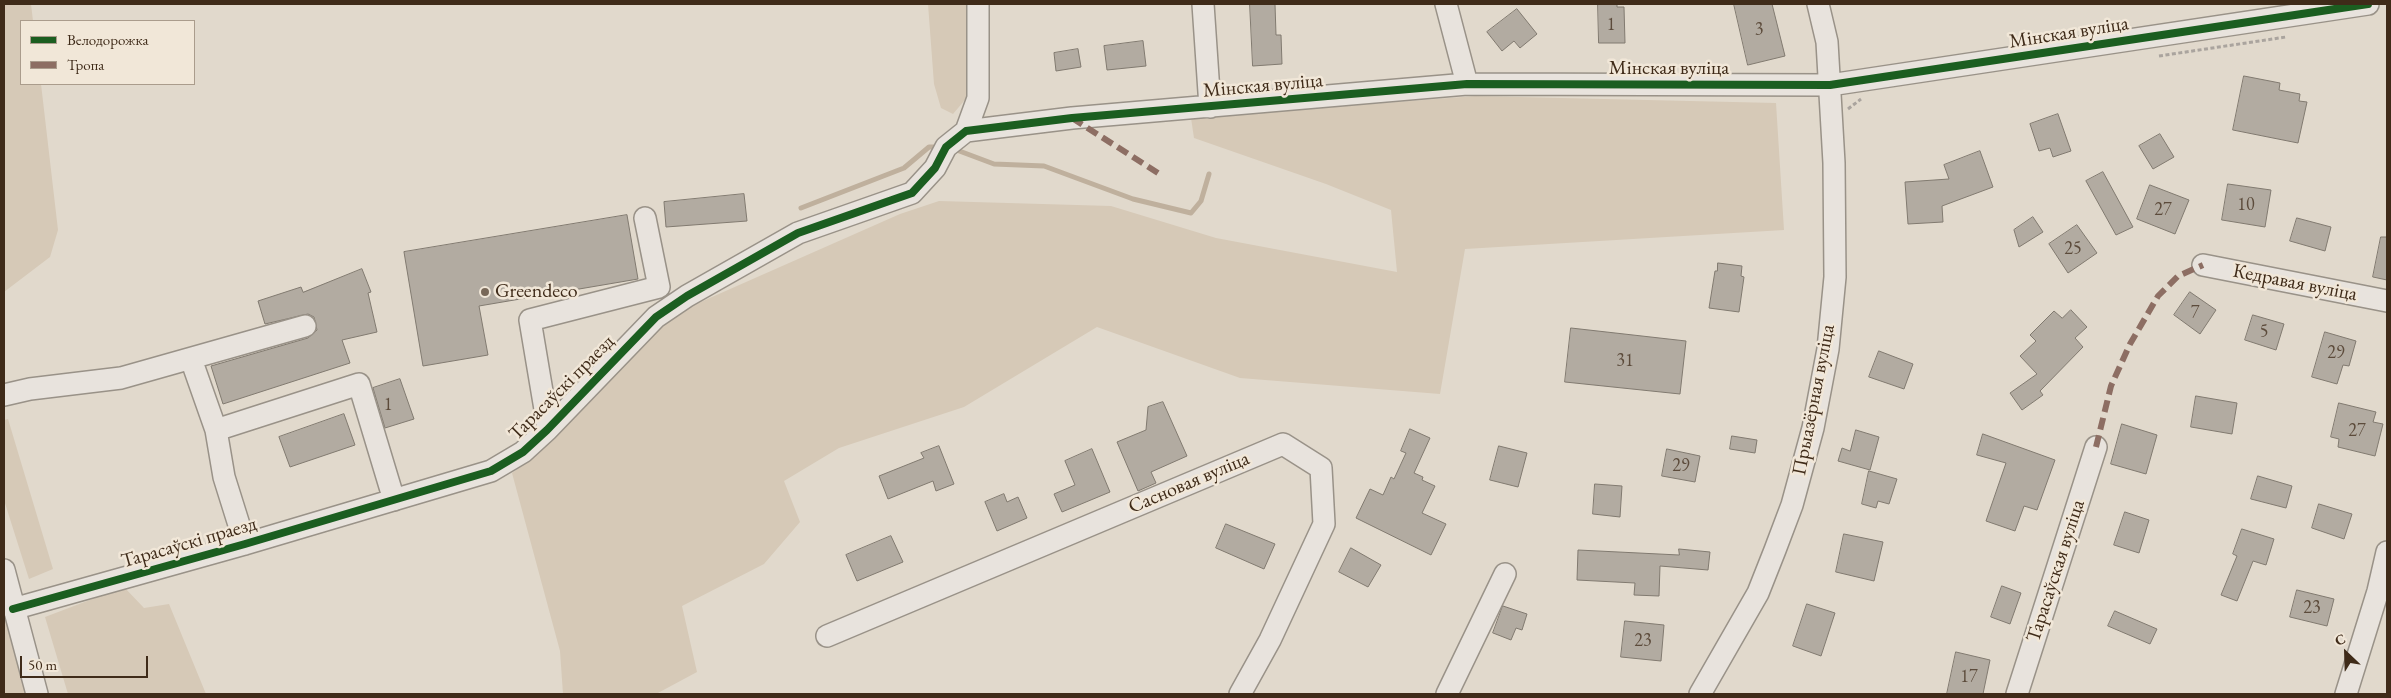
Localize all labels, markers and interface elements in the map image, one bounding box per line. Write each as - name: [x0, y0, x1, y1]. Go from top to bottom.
- street label: Мінская вуліца: [2008, 12, 2130, 54]
- house number: 1: [1607, 14, 1615, 36]
- house number: 3: [1755, 19, 1763, 41]
- legend: [20, 20, 195, 85]
- text: Велодорожка: [67, 30, 148, 49]
- text: Тропа: [67, 55, 104, 74]
- street label: Мінская вуліца: [1609, 57, 1729, 81]
- street label: Мінская вуліца: [1202, 69, 1324, 103]
- house number: 10: [2237, 194, 2255, 216]
- house number: 27: [2154, 199, 2172, 221]
- house number: 25: [2064, 238, 2082, 260]
- street label: Кедравая вуліца: [2231, 259, 2359, 307]
- place label: Greendeco: [495, 280, 578, 304]
- marker: Greendeco: [479, 286, 491, 298]
- house number: 7: [2191, 302, 2199, 324]
- house number: 5: [2260, 321, 2268, 343]
- street label: Прыазёрная вуліца: [1788, 322, 1840, 478]
- street label: Тарасаўскі праезд: [504, 330, 620, 446]
- house number: 29: [2327, 342, 2345, 364]
- house number: 31: [1616, 350, 1634, 372]
- house number: 1: [384, 394, 392, 416]
- house number: 27: [2348, 420, 2366, 442]
- street label: Сасновая вуліца: [1125, 447, 1253, 519]
- house number: 29: [1672, 455, 1690, 477]
- street label: Тарасаўская вуліца: [2022, 497, 2090, 645]
- street label: Тарасаўскі праезд: [119, 512, 259, 574]
- house number: 23: [2303, 597, 2321, 619]
- north arrow: [2321, 628, 2371, 678]
- text: С: [2332, 629, 2348, 650]
- house number: 23: [1634, 630, 1652, 652]
- scale bar: [22, 646, 150, 678]
- text: 50 m: [28, 655, 57, 674]
- house number: 17: [1960, 666, 1978, 688]

